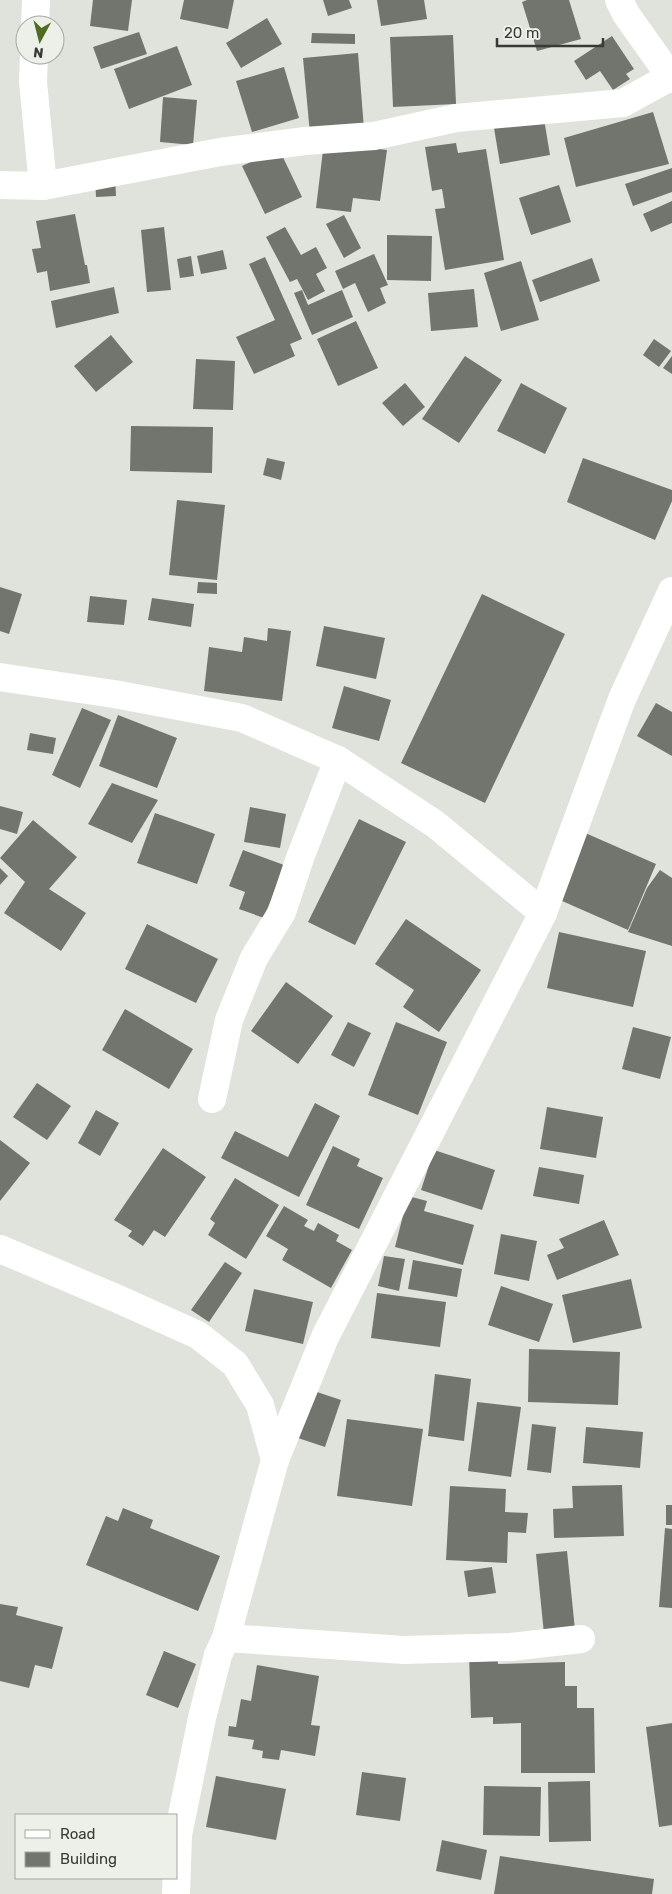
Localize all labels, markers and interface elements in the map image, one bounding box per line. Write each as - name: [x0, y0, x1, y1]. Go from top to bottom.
- north arrow: [15, 15, 65, 65]
- scale bar: [497, 15, 603, 47]
- text: 20 m: [504, 24, 539, 42]
- text: N: [32, 43, 45, 61]
- legend: [15, 1814, 178, 1879]
- text: Road: [60, 1825, 96, 1843]
- text: Building: [60, 1850, 117, 1868]

